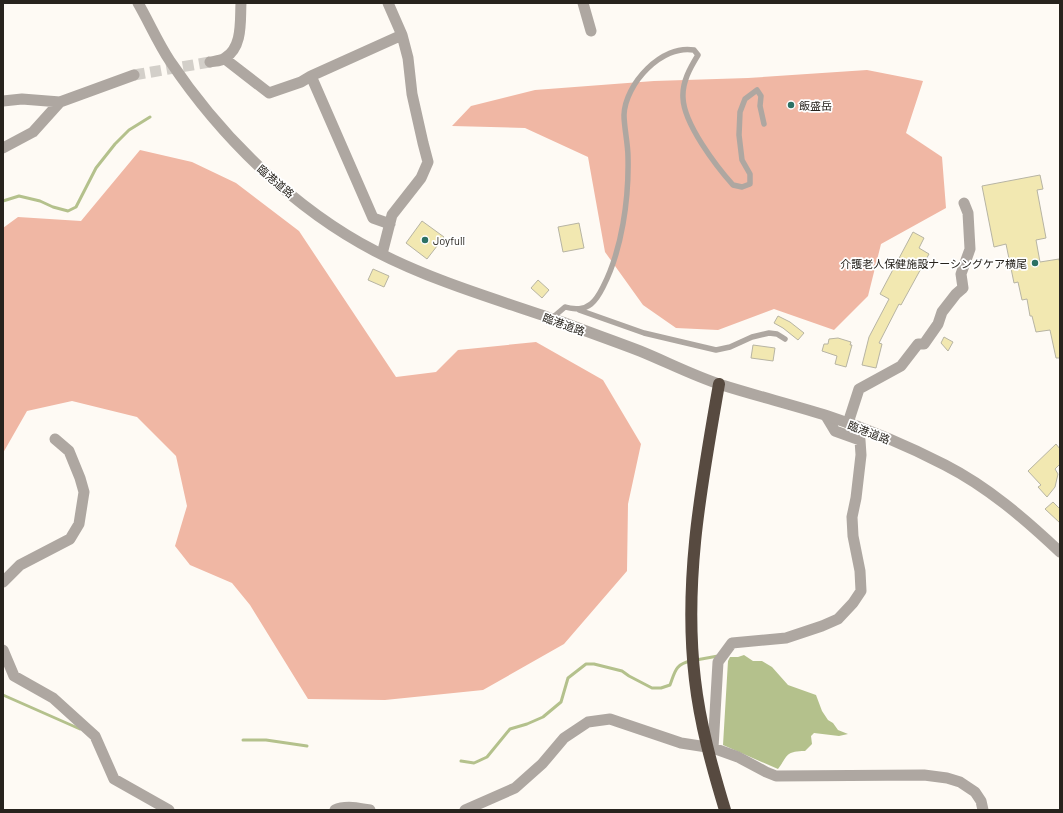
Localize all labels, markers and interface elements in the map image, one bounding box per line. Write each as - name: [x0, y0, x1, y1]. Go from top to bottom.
- place label: 飯盛岳: [799, 99, 832, 112]
- marker: 飯盛岳: [786, 100, 796, 110]
- street label: 臨港道路: [255, 162, 297, 200]
- place label: Joyfull: [433, 234, 465, 247]
- marker: Joyfull: [420, 235, 430, 245]
- place label: 介護老人保健施設ナーシングケア横尾: [840, 257, 1027, 270]
- marker: 介護老人保健施設ナーシングケア横尾: [1030, 258, 1040, 268]
- street label: 臨港道路: [541, 310, 587, 338]
- street label: 臨港道路: [846, 418, 892, 446]

